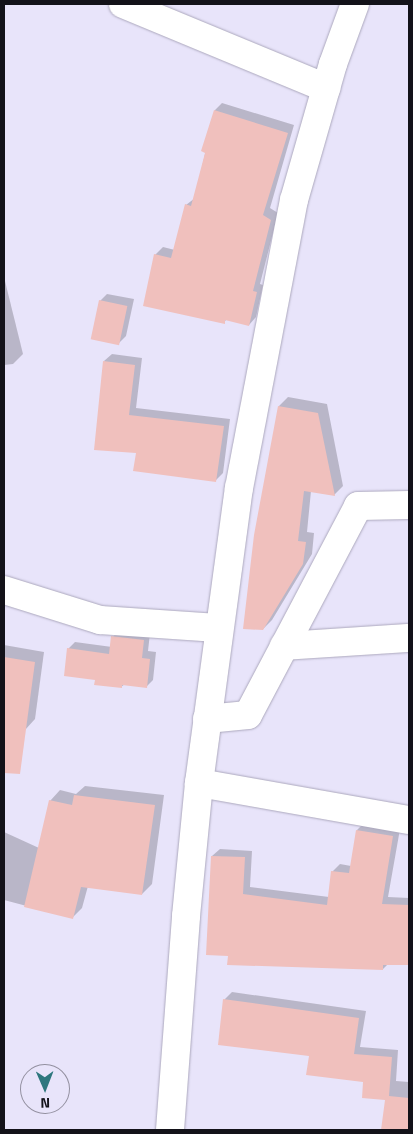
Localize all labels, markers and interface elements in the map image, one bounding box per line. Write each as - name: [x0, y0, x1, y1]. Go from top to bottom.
- north arrow: [20, 1064, 70, 1114]
- text: N: [40, 1093, 50, 1114]

